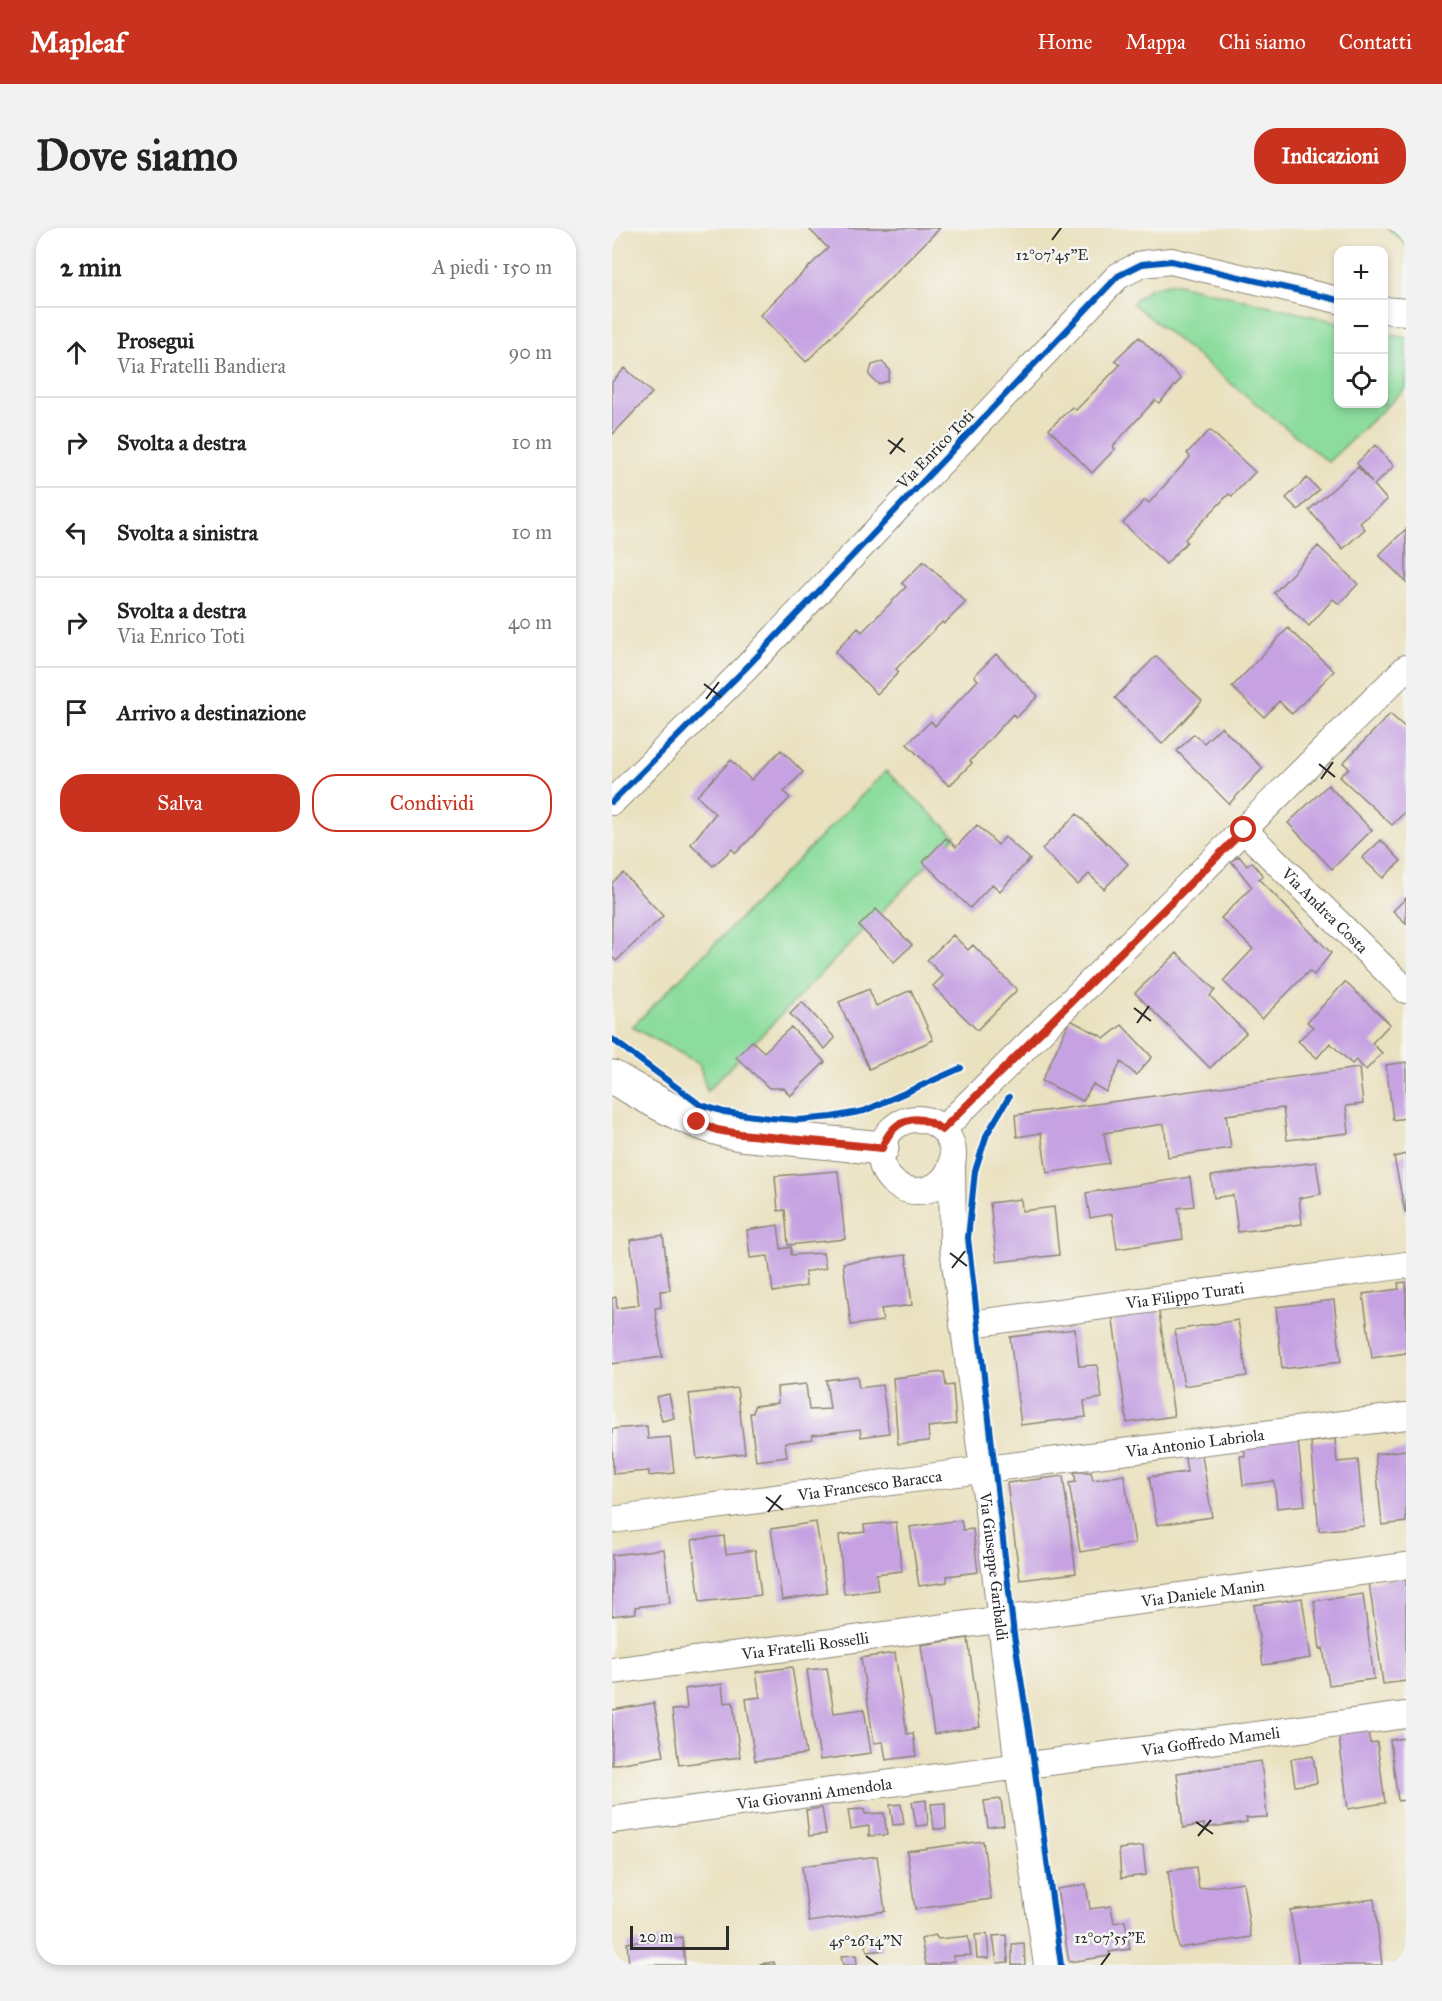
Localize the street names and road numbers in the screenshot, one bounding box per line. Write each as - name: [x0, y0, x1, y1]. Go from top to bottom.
- street label: Via Enrico Toti: [892, 405, 978, 494]
- street label: Via Andrea Costa: [1277, 863, 1372, 957]
- street label: Via Filippo Turati: [1124, 1278, 1246, 1313]
- street label: Via Antonio Labriola: [1124, 1425, 1266, 1461]
- street label: Via Francesco Baracca: [795, 1466, 943, 1505]
- street label: Via Giuseppe Garibaldi: [976, 1490, 1012, 1642]
- street label: Via Daniele Manin: [1139, 1576, 1266, 1611]
- street label: Via Fratelli Rosselli: [740, 1628, 871, 1664]
- street label: Via Goffredo Mameli: [1139, 1723, 1282, 1760]
- street label: Via Giovanni Amendola: [735, 1774, 893, 1814]

